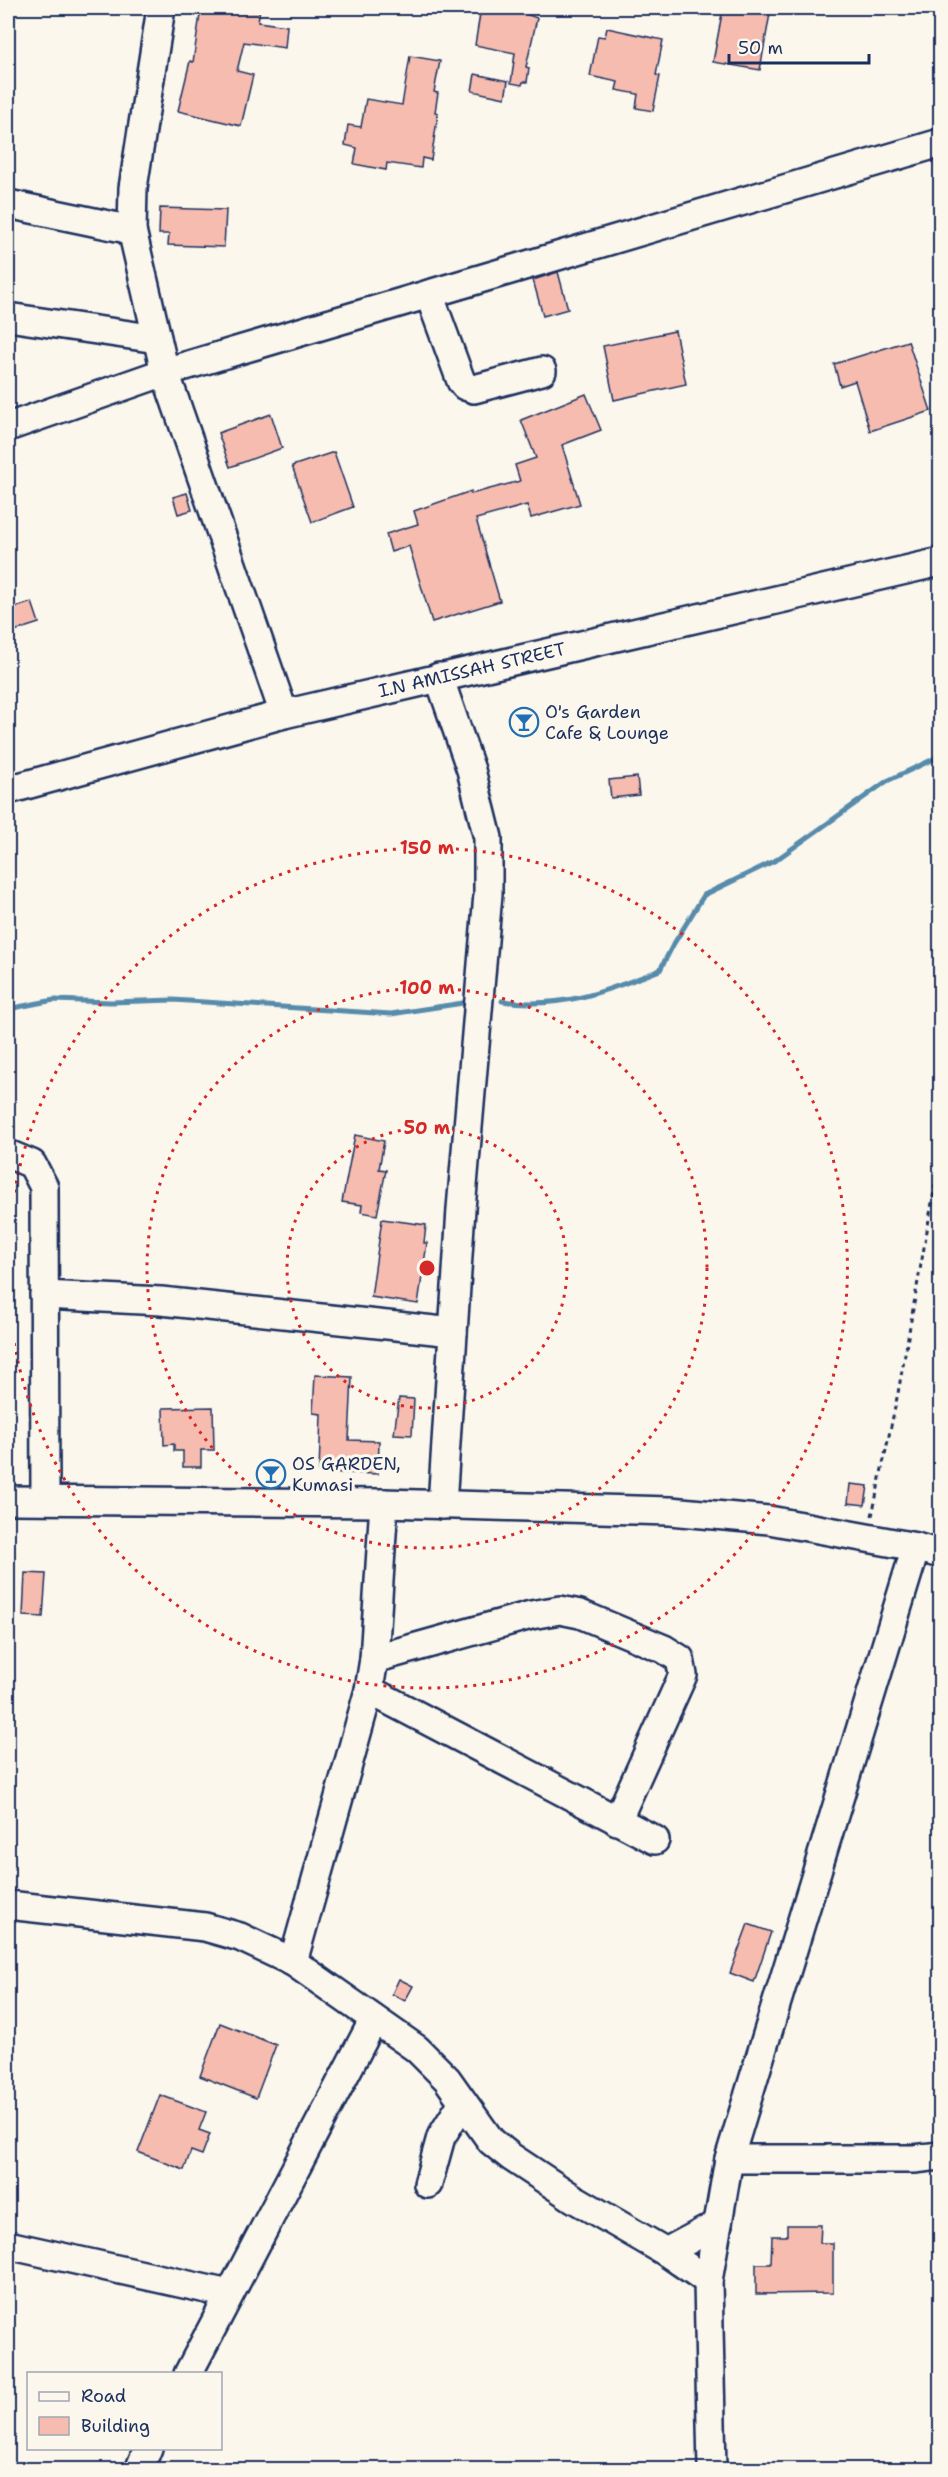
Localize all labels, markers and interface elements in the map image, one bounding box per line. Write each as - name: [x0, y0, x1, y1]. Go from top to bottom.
- scale bar: [729, 27, 868, 65]
- text: 50 m: [738, 36, 783, 60]
- street label: I.N AMISSAH STREET: [376, 637, 568, 703]
- place label: O's Garden Cafe & Lounge: [545, 700, 669, 745]
- bar icon: O's Garden Cafe & Lounge: [508, 706, 540, 738]
- text: 150 m: [400, 836, 455, 860]
- text: 100 m: [399, 976, 455, 1000]
- text: 50 m: [404, 1116, 451, 1140]
- centre of rings: [417, 1258, 437, 1278]
- place label: OS GARDEN, Kumasi: [292, 1452, 401, 1497]
- bar icon: OS GARDEN, Kumasi: [255, 1458, 287, 1490]
- legend: [27, 2372, 222, 2450]
- text: Road: [81, 2384, 126, 2408]
- text: Building: [81, 2414, 150, 2438]

